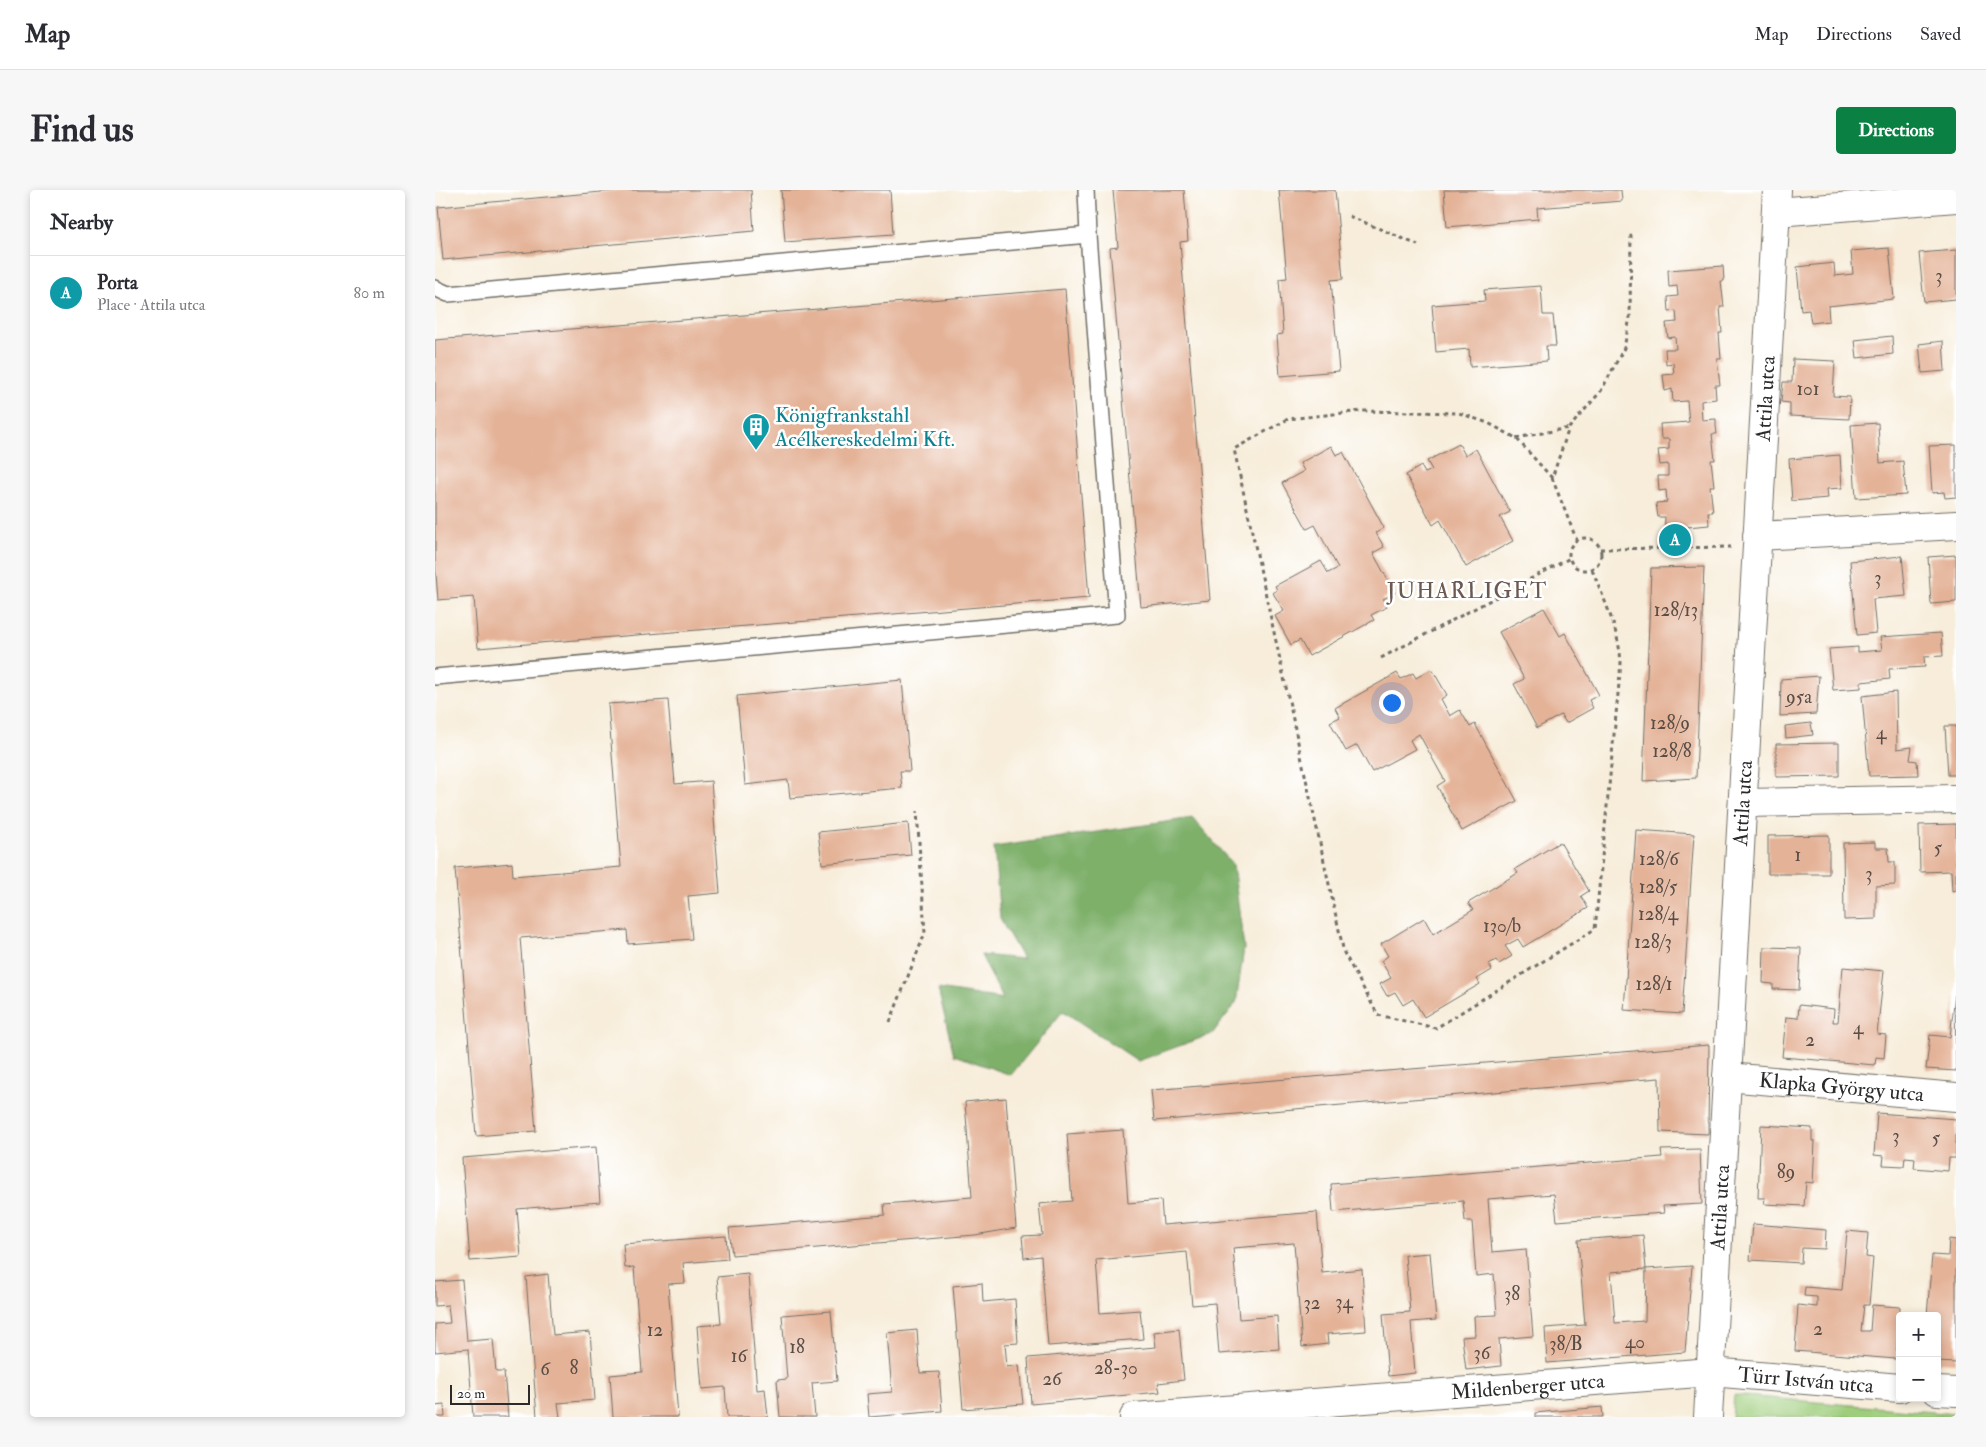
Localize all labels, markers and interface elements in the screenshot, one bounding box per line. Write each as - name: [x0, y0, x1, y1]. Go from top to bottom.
- text: Map: [25, 19, 70, 50]
- text: Map: [1755, 23, 1788, 46]
- text: Directions: [1816, 23, 1892, 46]
- text: Saved: [1920, 23, 1961, 46]
- button: Directions: [1836, 107, 1956, 154]
- text: Find us: [30, 108, 134, 152]
- text: Nearby: [50, 209, 113, 236]
- house number: 3: [1935, 264, 1943, 288]
- text: Porta: [97, 271, 138, 295]
- text: A: [61, 283, 71, 303]
- text: 80 m: [354, 283, 385, 303]
- text: Place · Attila utca: [97, 295, 205, 315]
- street label: Attila utca: [1749, 355, 1781, 443]
- house number: 101: [1796, 377, 1820, 401]
- place label: Königfrankstahl Acélkereskedelmi Kft.: [774, 402, 955, 453]
- building icon: Königfrankstahl Acélkereskedelmi Kft.: [741, 412, 771, 451]
- pin: A: [1659, 521, 1691, 559]
- house number: 3: [1874, 566, 1882, 590]
- district label: JUHARLIGET: [1386, 577, 1547, 605]
- house number: 128/13: [1654, 598, 1698, 622]
- house number: 95a: [1784, 685, 1812, 709]
- your location: [1379, 690, 1405, 716]
- house number: 128/9: [1650, 711, 1690, 735]
- house number: 4: [1876, 721, 1887, 745]
- house number: 128/8: [1652, 739, 1692, 763]
- street label: Attila utca: [1727, 759, 1758, 848]
- house number: 5: [1934, 836, 1943, 860]
- house number: 1: [1795, 843, 1801, 867]
- house number: 128/6: [1639, 847, 1680, 871]
- house number: 3: [1865, 862, 1873, 886]
- house number: 128/5: [1639, 875, 1678, 899]
- house number: 128/4: [1638, 902, 1679, 926]
- house number: 130/b: [1483, 914, 1521, 938]
- house number: 128/3: [1634, 930, 1672, 954]
- house number: 128/1: [1635, 972, 1673, 996]
- house number: 4: [1853, 1016, 1864, 1040]
- house number: 2: [1805, 1028, 1815, 1052]
- street label: Klapka György utca: [1758, 1066, 1926, 1108]
- house number: 3: [1892, 1124, 1900, 1148]
- house number: 5: [1932, 1126, 1941, 1150]
- house number: 89: [1777, 1160, 1795, 1184]
- street label: Attila utca: [1704, 1163, 1736, 1252]
- house number: 38: [1504, 1282, 1520, 1306]
- house number: 34: [1335, 1290, 1353, 1314]
- house number: 32: [1304, 1291, 1320, 1315]
- map controls: [1896, 1312, 1941, 1402]
- button: +: [1896, 1312, 1941, 1357]
- house number: 2: [1813, 1317, 1823, 1341]
- house number: 12: [647, 1318, 663, 1342]
- house number: 40: [1625, 1330, 1645, 1354]
- house number: 38/B: [1549, 1332, 1583, 1356]
- house number: 18: [789, 1335, 805, 1359]
- house number: 36: [1474, 1341, 1492, 1365]
- house number: 16: [731, 1344, 749, 1368]
- house number: 8: [570, 1356, 579, 1380]
- house number: 28-30: [1094, 1356, 1138, 1380]
- house number: 6: [540, 1357, 551, 1381]
- button: −: [1896, 1357, 1941, 1402]
- street label: Türr István utca: [1737, 1361, 1875, 1399]
- house number: 26: [1042, 1367, 1063, 1391]
- street label: Mildenberger utca: [1450, 1367, 1606, 1406]
- scale bar: [450, 1382, 530, 1405]
- text: 20 m: [457, 1385, 485, 1402]

